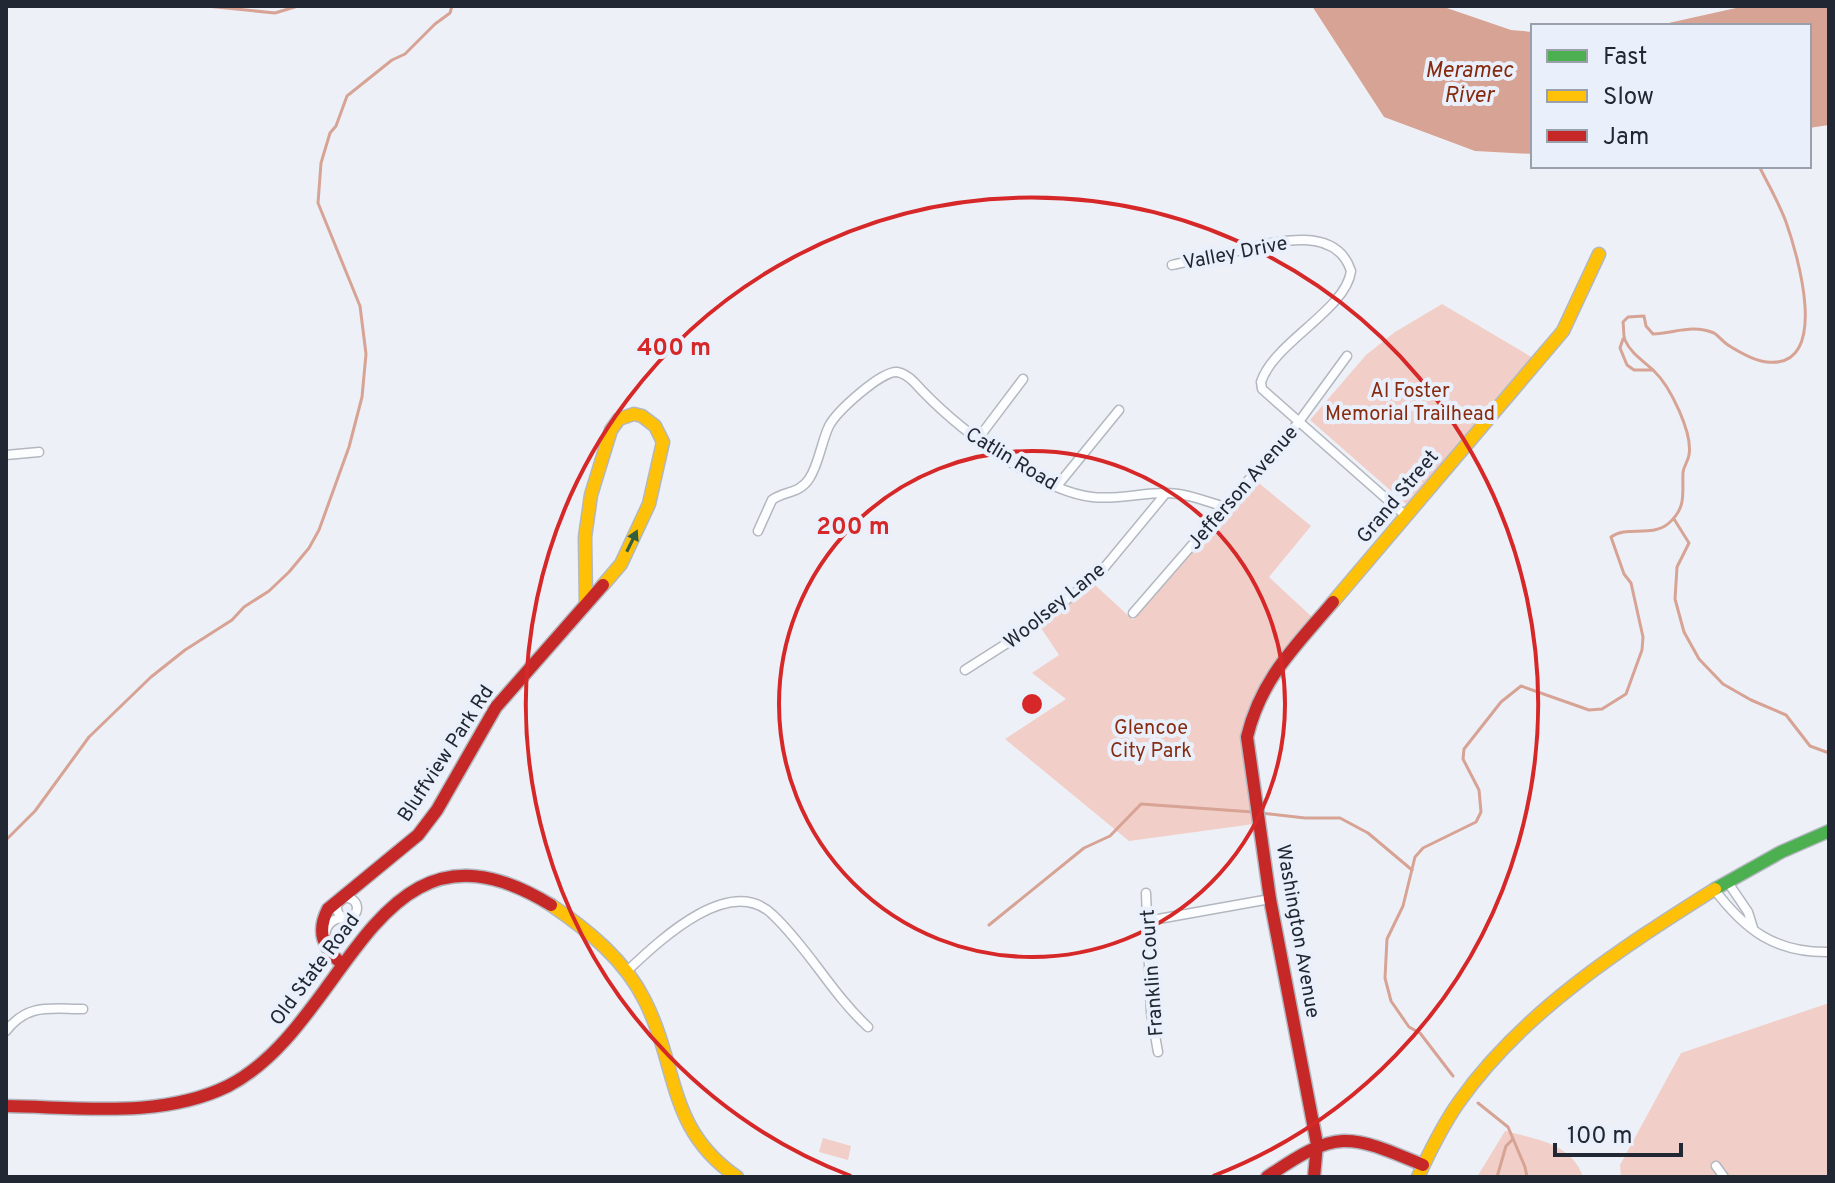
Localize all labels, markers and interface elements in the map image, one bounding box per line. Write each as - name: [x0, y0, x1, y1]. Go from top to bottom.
- legend: [1531, 24, 1811, 168]
- text: Fast: [1603, 43, 1647, 73]
- water label: Meramec River: [1425, 58, 1513, 110]
- text: Slow: [1603, 83, 1654, 113]
- text: Jam: [1603, 123, 1649, 153]
- street label: Valley Drive: [1181, 231, 1290, 277]
- text: 400 m: [637, 334, 711, 364]
- park label: Al Foster Memorial Trailhead: [1325, 379, 1495, 428]
- street label: Jefferson Avenue: [1183, 421, 1304, 556]
- street label: Catlin Road: [960, 422, 1062, 497]
- street label: Grand Street: [1352, 445, 1445, 549]
- text: 200 m: [816, 513, 890, 543]
- one-way arrow: [625, 530, 639, 553]
- street label: Woolsey Lane: [999, 558, 1111, 655]
- street label: Bluffview Park Rd: [393, 681, 501, 827]
- centre of rings: [1018, 690, 1046, 718]
- park label: Glencoe City Park: [1110, 716, 1192, 765]
- street label: Washington Avenue: [1269, 843, 1325, 1020]
- street label: Franklin Court: [1136, 908, 1170, 1037]
- street label: Old State Road: [265, 909, 366, 1032]
- scale bar: [1555, 1107, 1681, 1157]
- text: 100 m: [1567, 1122, 1633, 1152]

